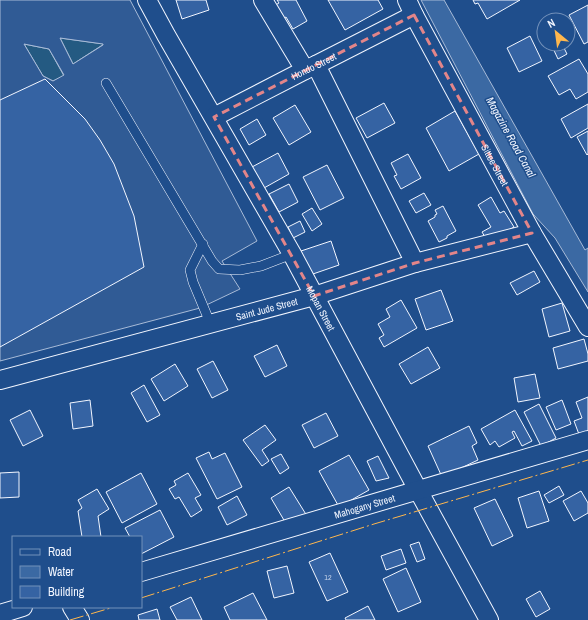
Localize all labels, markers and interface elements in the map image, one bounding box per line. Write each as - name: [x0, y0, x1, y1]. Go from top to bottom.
- north arrow: [536, 12, 576, 52]
- text: N: [545, 16, 557, 31]
- street label: Hondo Street: [289, 49, 339, 82]
- water label: Magazine Road Canal: [483, 94, 539, 181]
- street label: Sittee Street: [479, 142, 512, 189]
- street label: Mopan Street: [304, 283, 339, 334]
- street label: Saint Jude Street: [234, 294, 300, 323]
- street label: Mahogany Street: [333, 491, 397, 521]
- legend: [12, 536, 142, 608]
- text: Road: [48, 544, 72, 560]
- text: Water: [48, 564, 75, 580]
- house number: 12: [324, 572, 332, 582]
- text: Building: [48, 584, 85, 600]

